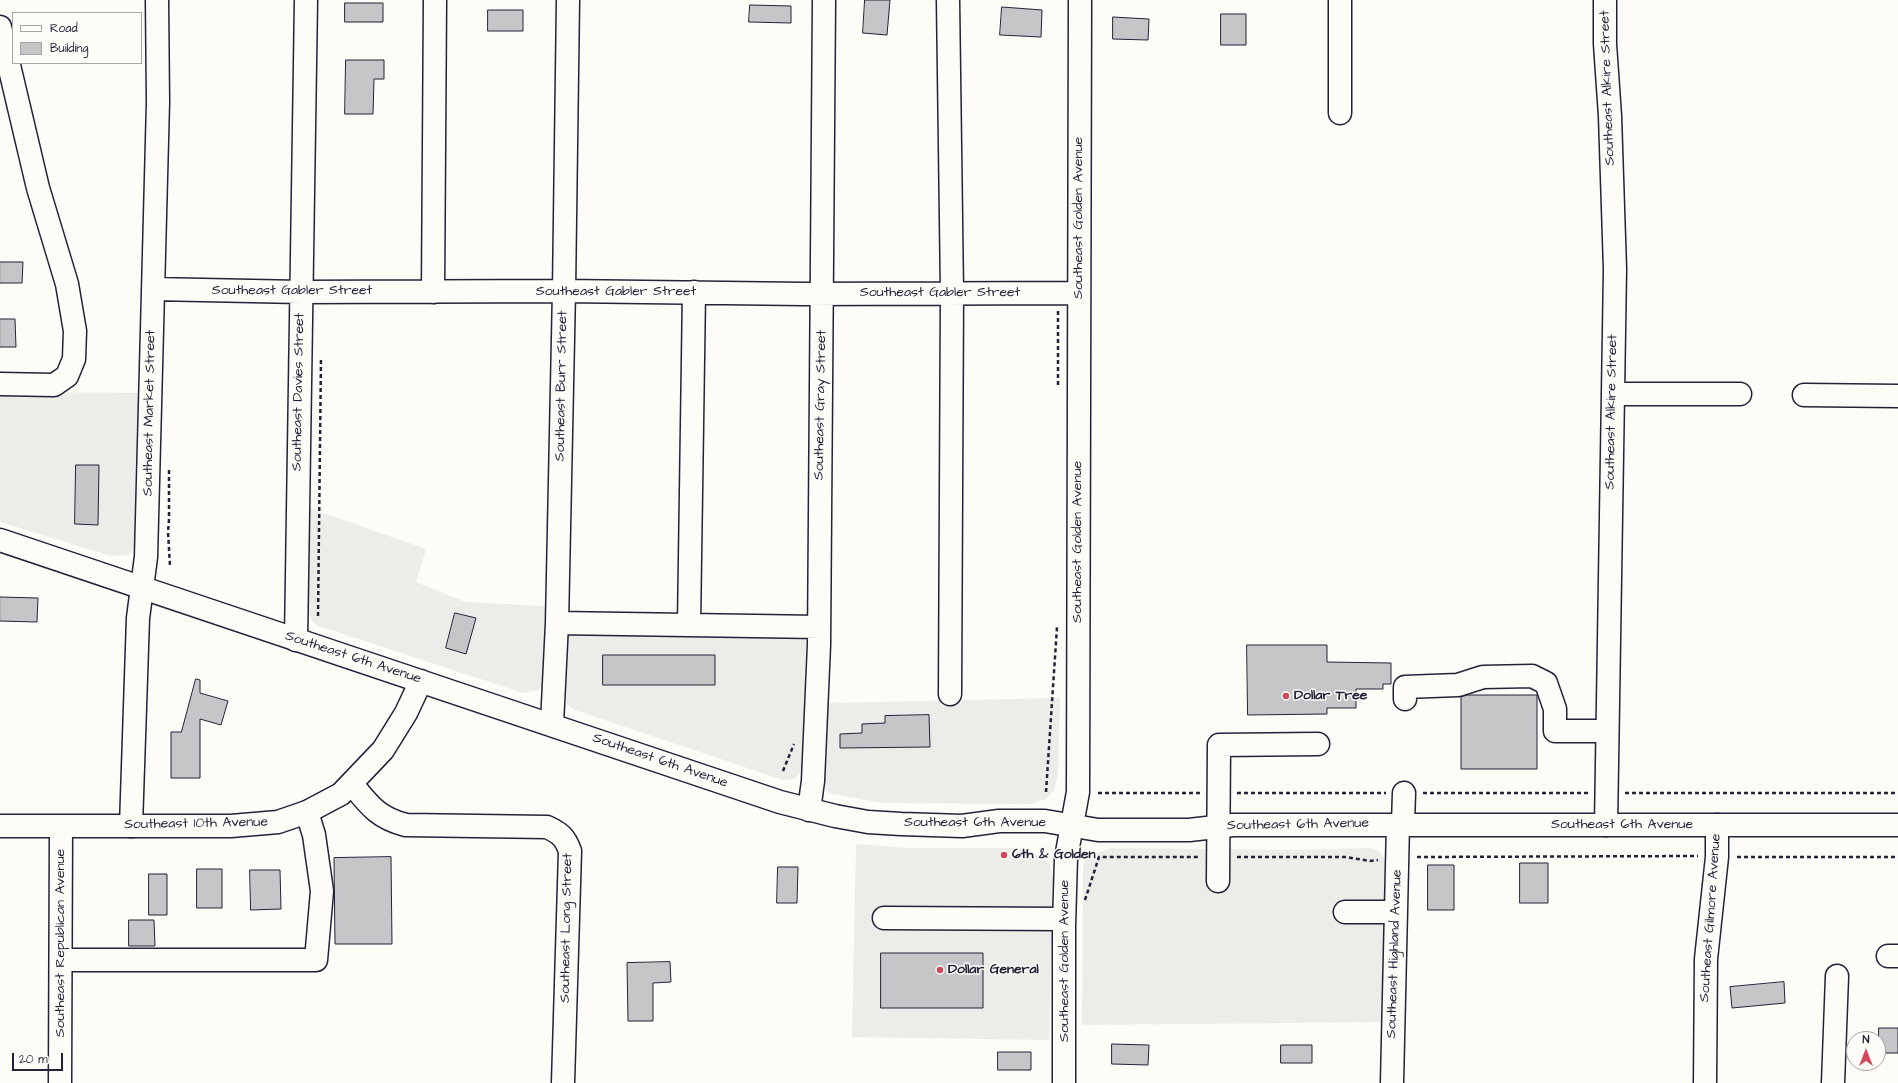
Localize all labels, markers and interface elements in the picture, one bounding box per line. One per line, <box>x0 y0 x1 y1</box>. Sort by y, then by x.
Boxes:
street label: Southeast Alkire Street <box>1597 10 1619 166</box>
legend <box>12 12 142 64</box>
text: Road <box>50 20 78 37</box>
text: Building <box>50 40 88 57</box>
street label: Southeast Golden Avenue <box>1071 137 1087 299</box>
street label: Southeast Gabler Street <box>212 283 372 299</box>
street label: Southeast Gabler Street <box>536 284 696 300</box>
street label: Southeast Gabler Street <box>860 285 1020 301</box>
street label: Southeast Burr Street <box>552 310 572 462</box>
street label: Southeast Davies Street <box>289 313 309 471</box>
street label: Southeast Market Street <box>140 330 160 496</box>
street label: Southeast Gray Street <box>811 330 831 480</box>
street label: Southeast Alkire Street <box>1602 334 1622 490</box>
street label: Southeast Golden Avenue <box>1070 461 1086 623</box>
street label: Southeast 6th Avenue <box>283 628 423 688</box>
place label: Dollar Tree <box>1294 688 1367 704</box>
marker: Dollar Tree <box>1281 691 1291 701</box>
street label: Southeast 6th Avenue <box>590 730 730 792</box>
street label: Southeast 10th Avenue <box>124 814 268 834</box>
street label: Southeast 6th Avenue <box>904 815 1046 831</box>
street label: Southeast 6th Avenue <box>1227 815 1369 835</box>
street label: Southeast 6th Avenue <box>1551 817 1693 833</box>
street label: Southeast Gilmore Avenue <box>1697 833 1725 1003</box>
place label: 6th & Golden <box>1012 847 1095 863</box>
street label: Southeast Republican Avenue <box>53 849 69 1037</box>
marker: 6th & Golden <box>999 850 1009 860</box>
street label: Southeast Long Street <box>557 853 577 1003</box>
street label: Southeast Highland Avenue <box>1384 869 1406 1039</box>
street label: Southeast Golden Avenue <box>1057 880 1073 1042</box>
place label: Dollar General <box>948 962 1039 978</box>
marker: Dollar General <box>935 965 945 975</box>
north arrow <box>1846 1031 1886 1071</box>
text: N <box>1863 1032 1869 1047</box>
scale bar <box>14 1045 65 1071</box>
text: 20 m <box>19 1051 48 1068</box>

